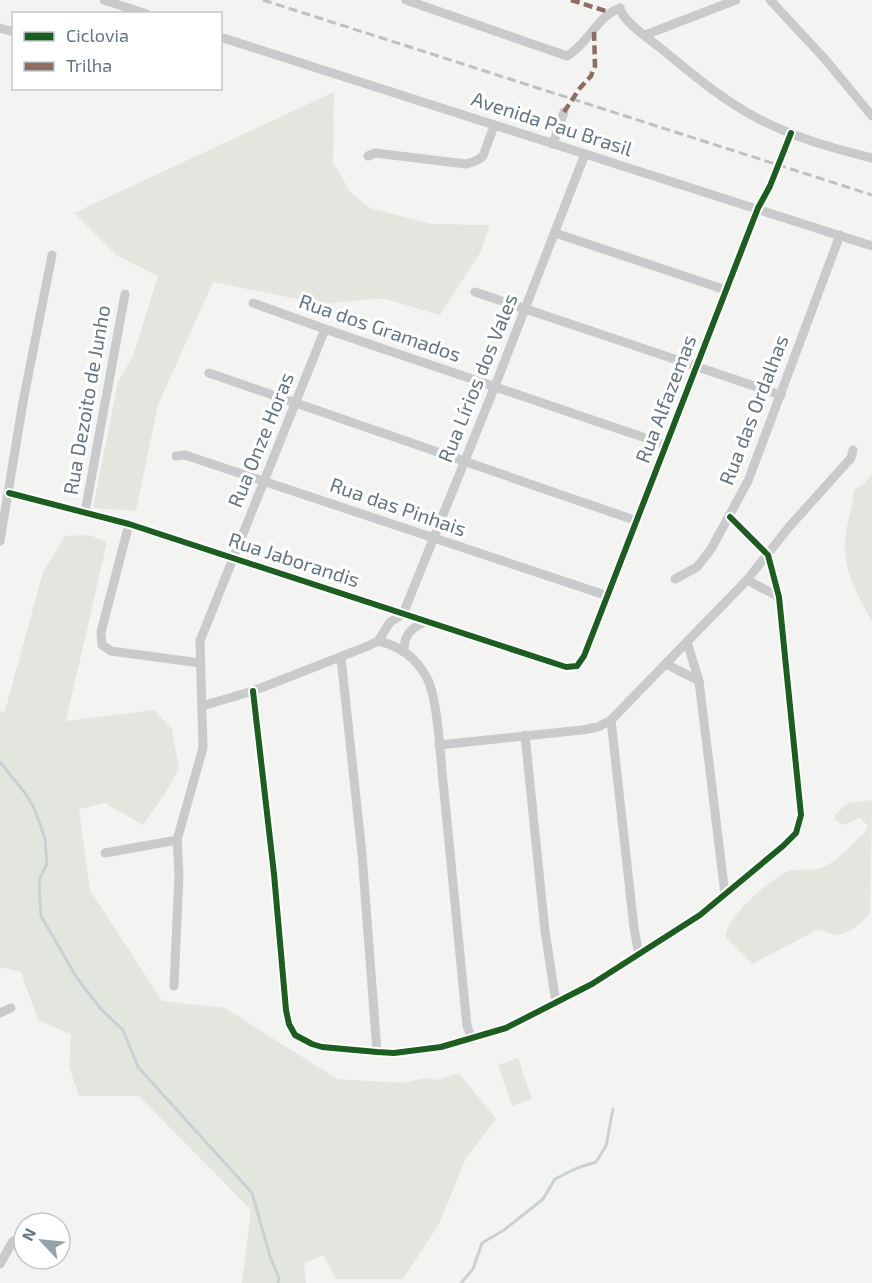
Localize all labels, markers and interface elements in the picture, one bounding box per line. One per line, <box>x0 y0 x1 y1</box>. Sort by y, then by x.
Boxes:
legend <box>12 12 222 90</box>
text: Ciclovia <box>66 24 129 46</box>
text: Trilha <box>66 54 112 76</box>
street label: Avenida Pau Brasil <box>469 86 636 160</box>
street label: Rua dos Gramados <box>296 288 464 366</box>
street label: Rua Lírios dos Vales <box>432 290 522 465</box>
street label: Rua Dezoito de Junho <box>58 303 115 497</box>
street label: Rua Alfazemas <box>630 331 700 466</box>
street label: Rua das Ordalhas <box>713 331 793 488</box>
street label: Rua Onze Horas <box>222 369 298 511</box>
street label: Rua das Pinhais <box>327 472 470 541</box>
street label: Rua Jaborandis <box>226 527 363 592</box>
north arrow <box>12 1211 72 1271</box>
text: N <box>17 1225 39 1244</box>

